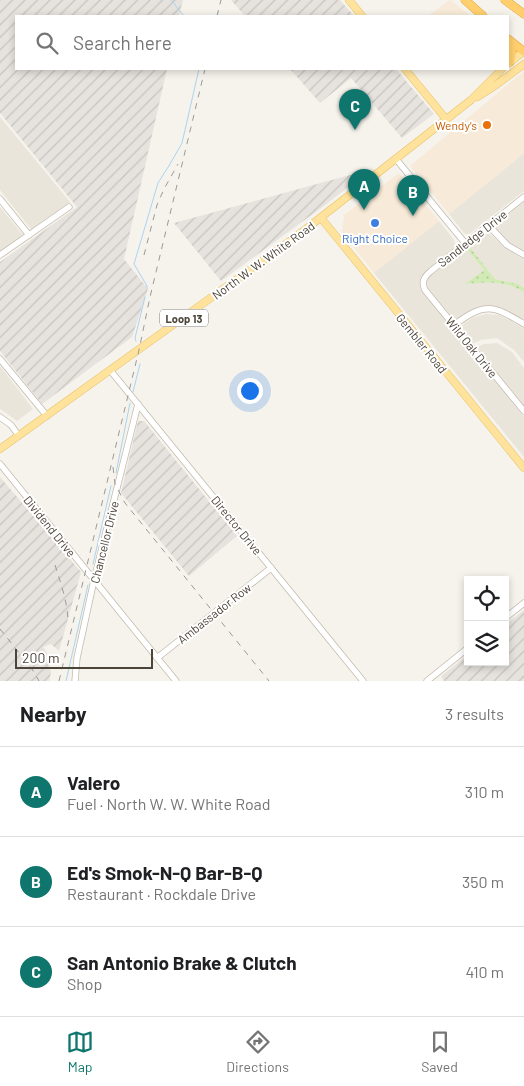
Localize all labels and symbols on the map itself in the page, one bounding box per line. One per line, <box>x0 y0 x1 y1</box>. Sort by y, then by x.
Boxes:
pin: C <box>339 89 371 130</box>
place label: Wendy's <box>435 118 477 132</box>
marker: Wendy's <box>481 119 493 131</box>
pin: A <box>348 169 380 210</box>
pin: B <box>397 175 429 216</box>
street label: Sandledge Drive <box>435 207 509 269</box>
marker: Right Choice <box>369 217 381 229</box>
street label: North W. W. White Road <box>209 218 317 302</box>
place label: Right Choice <box>342 231 408 245</box>
road number: Loop 13 <box>160 310 208 326</box>
street label: Gembler Road <box>394 310 450 376</box>
street label: Wild Oak Drive <box>443 314 501 380</box>
your location <box>237 378 263 404</box>
street label: Dividend Drive <box>21 493 79 559</box>
street label: Director Drive <box>209 493 265 557</box>
street label: Chancellor Drive <box>87 499 121 585</box>
street label: Ambassador Row <box>174 580 254 646</box>
scale bar <box>15 646 152 669</box>

